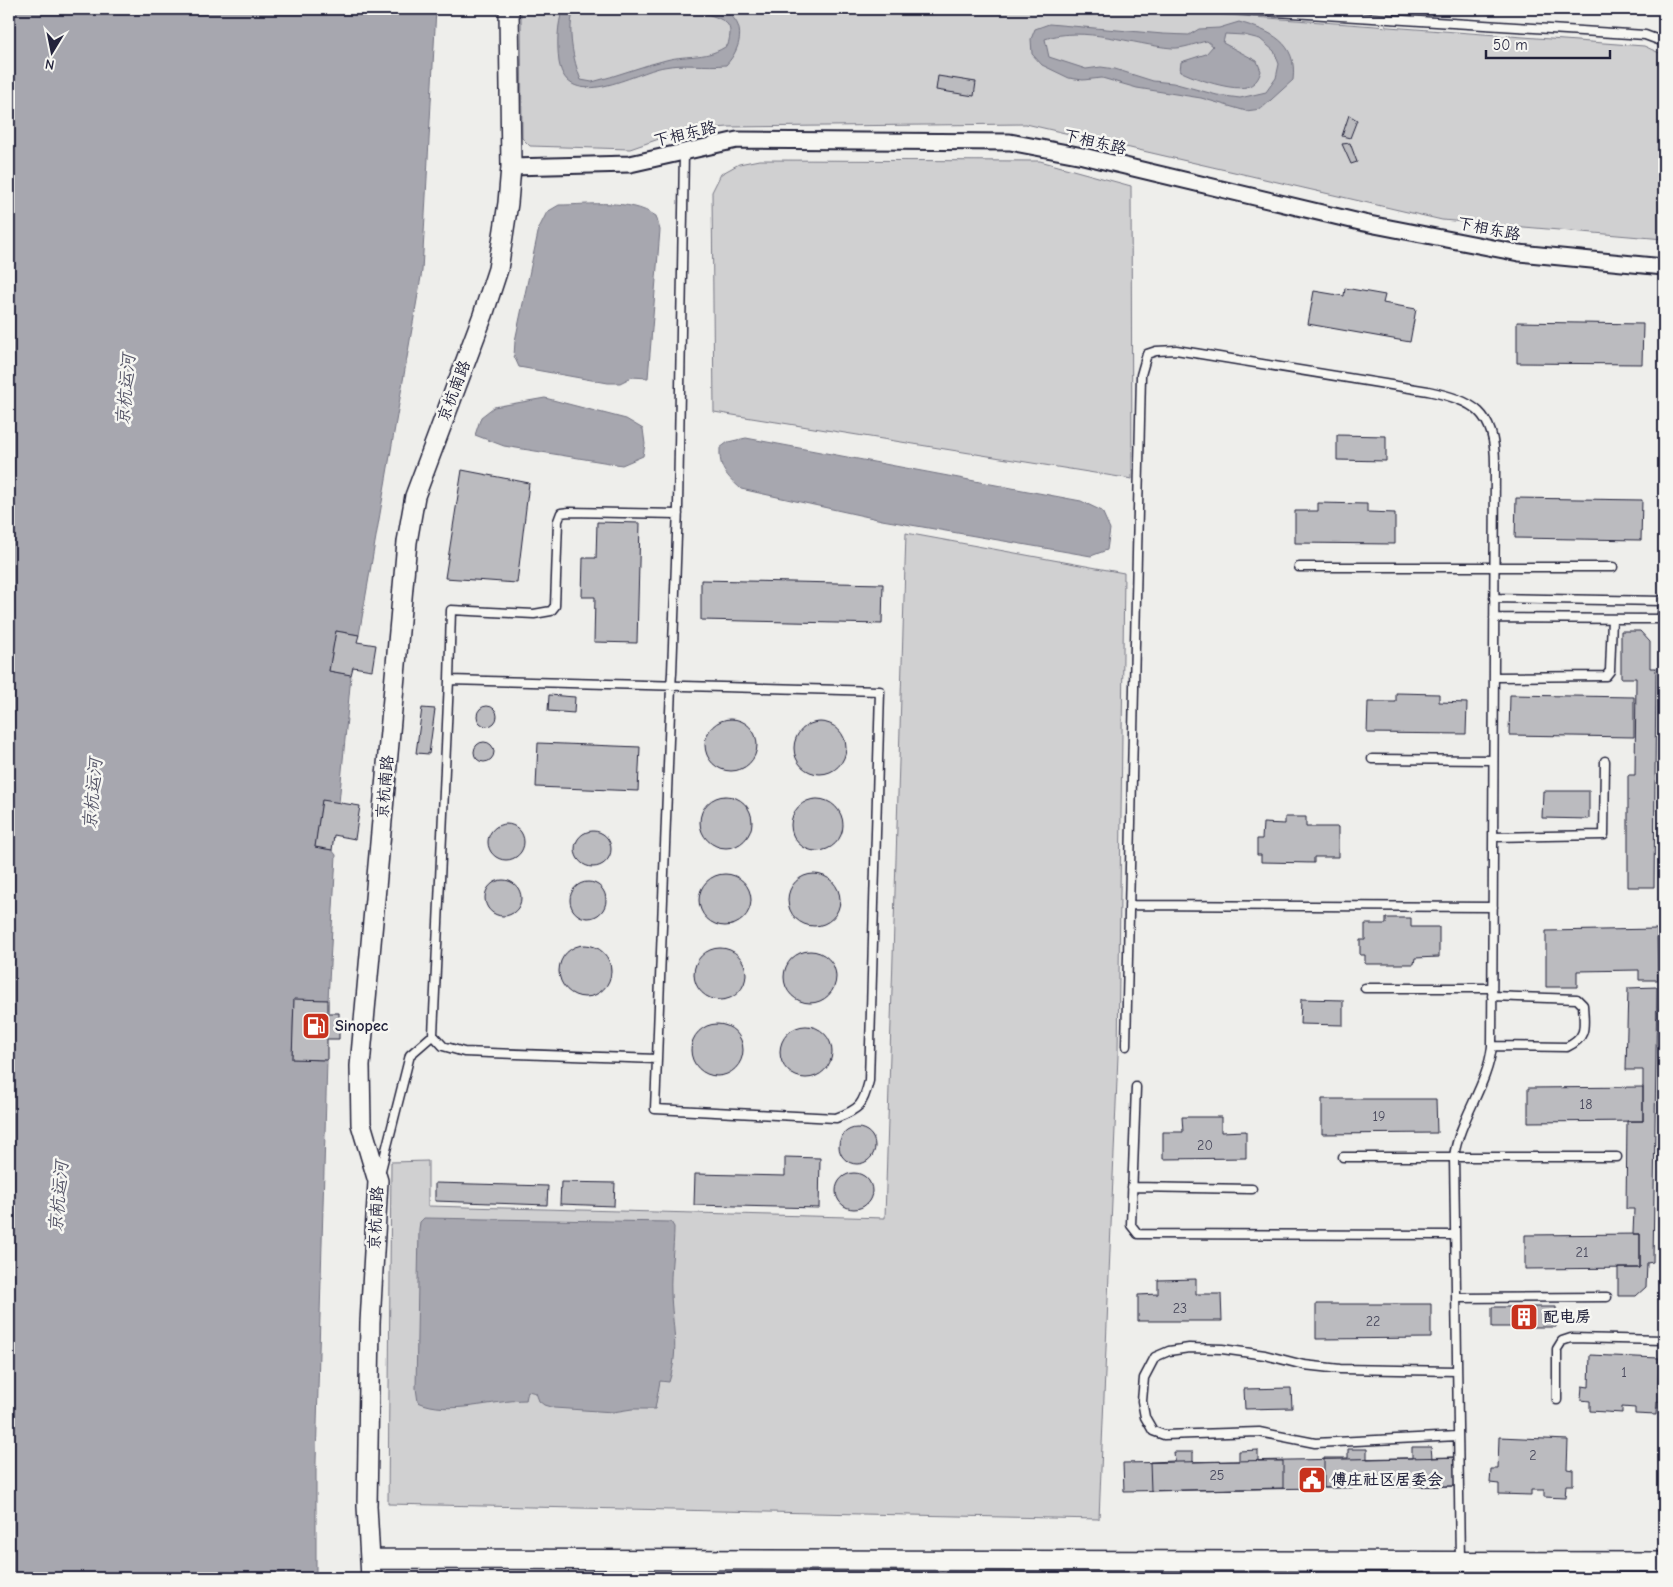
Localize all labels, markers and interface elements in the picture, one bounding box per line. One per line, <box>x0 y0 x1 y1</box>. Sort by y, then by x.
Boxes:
north arrow <box>28 28 78 78</box>
scale bar <box>1486 28 1609 60</box>
text: 50 m <box>1493 36 1528 54</box>
text: N <box>44 55 56 73</box>
street label: 下相东路 <box>652 118 718 150</box>
street label: 下相东路 <box>1062 126 1128 158</box>
street label: 下相东路 <box>1456 214 1522 244</box>
water label: 京杭运河 <box>112 350 140 427</box>
street label: 京杭南路 <box>434 358 474 424</box>
water label: 京杭运河 <box>79 754 107 831</box>
street label: 京杭南路 <box>373 754 397 820</box>
fuel station icon: Sinopec <box>301 1011 331 1041</box>
place label: Sinopec <box>335 1017 389 1035</box>
house number: 18 <box>1580 1096 1592 1113</box>
house number: 19 <box>1373 1108 1385 1125</box>
house number: 20 <box>1197 1137 1213 1154</box>
water label: 京杭运河 <box>45 1157 73 1234</box>
street label: 京杭南路 <box>365 1186 387 1250</box>
house number: 21 <box>1576 1244 1588 1261</box>
house number: 23 <box>1173 1300 1187 1317</box>
building icon: 配电房 <box>1509 1302 1539 1332</box>
place label: 配电房 <box>1543 1308 1591 1326</box>
house number: 22 <box>1366 1313 1380 1330</box>
house number: 1 <box>1621 1364 1627 1381</box>
house number: 2 <box>1529 1447 1537 1464</box>
public building icon: 傅庄社区居委会 <box>1297 1465 1327 1495</box>
house number: 25 <box>1210 1467 1224 1484</box>
place label: 傅庄社区居委会 <box>1331 1471 1443 1489</box>

